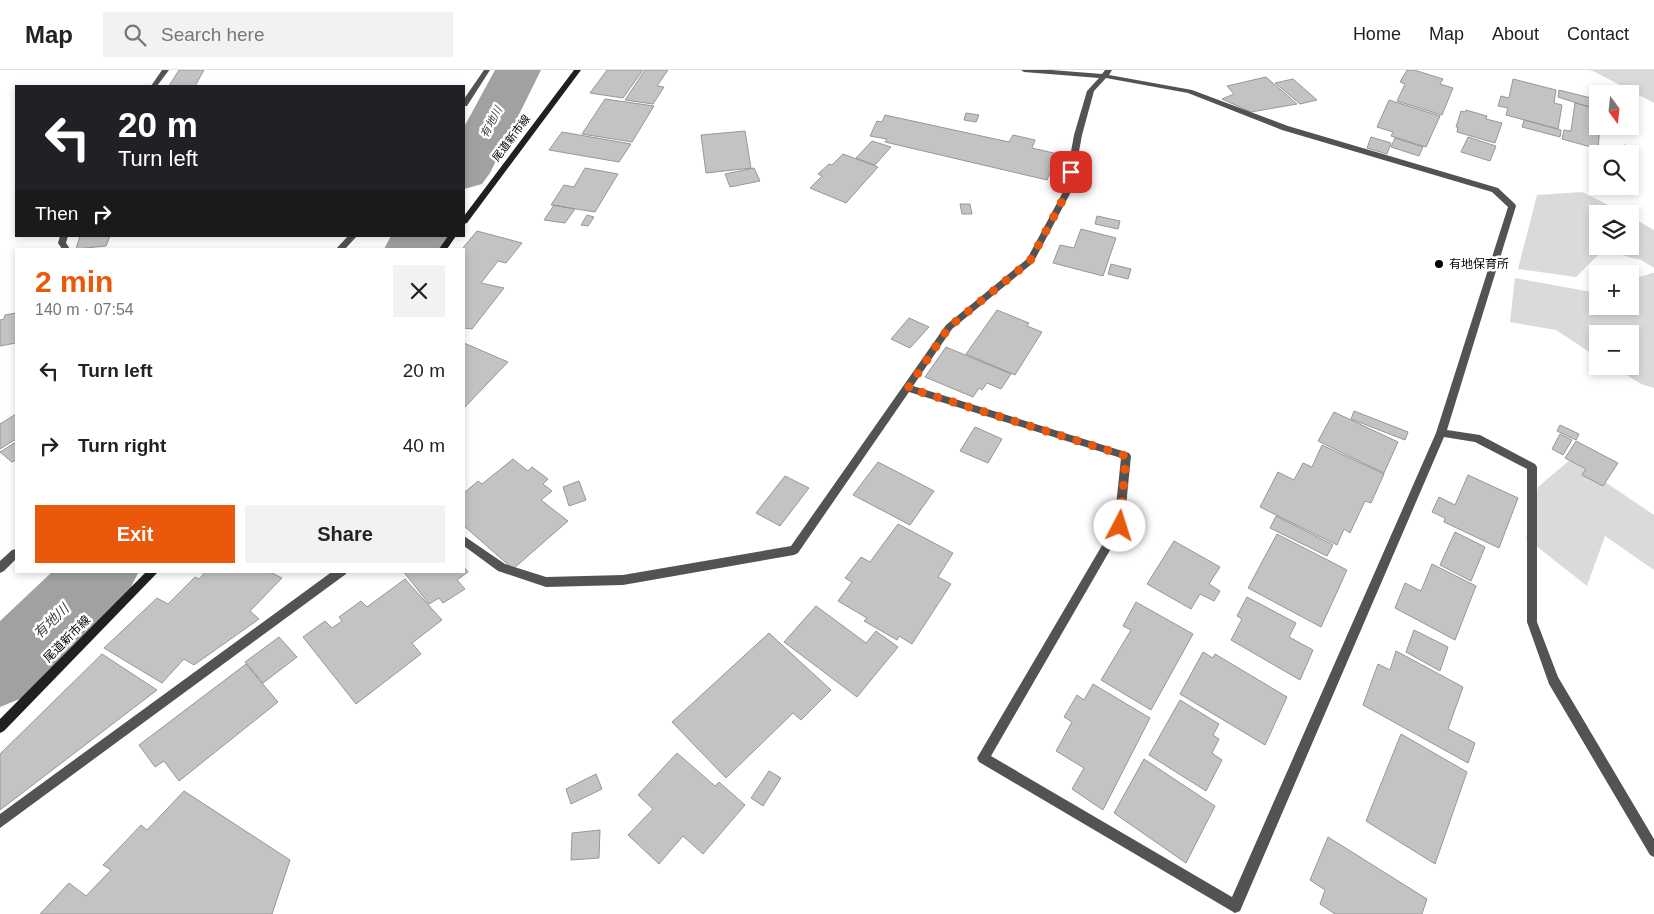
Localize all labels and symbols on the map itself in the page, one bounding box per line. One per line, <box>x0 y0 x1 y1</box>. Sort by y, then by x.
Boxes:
north arrow <box>1589 85 1639 135</box>
water label: 有地川 <box>478 104 505 139</box>
street label: 尾道新市線 <box>490 112 532 164</box>
pin <box>1050 151 1092 193</box>
place label: 有地保育所 <box>1449 257 1509 271</box>
marker: 有地保育所 <box>1433 258 1445 270</box>
position arrow <box>1093 499 1145 551</box>
water label: 有地川 <box>30 599 73 641</box>
street label: 尾道新市線 <box>41 613 93 665</box>

